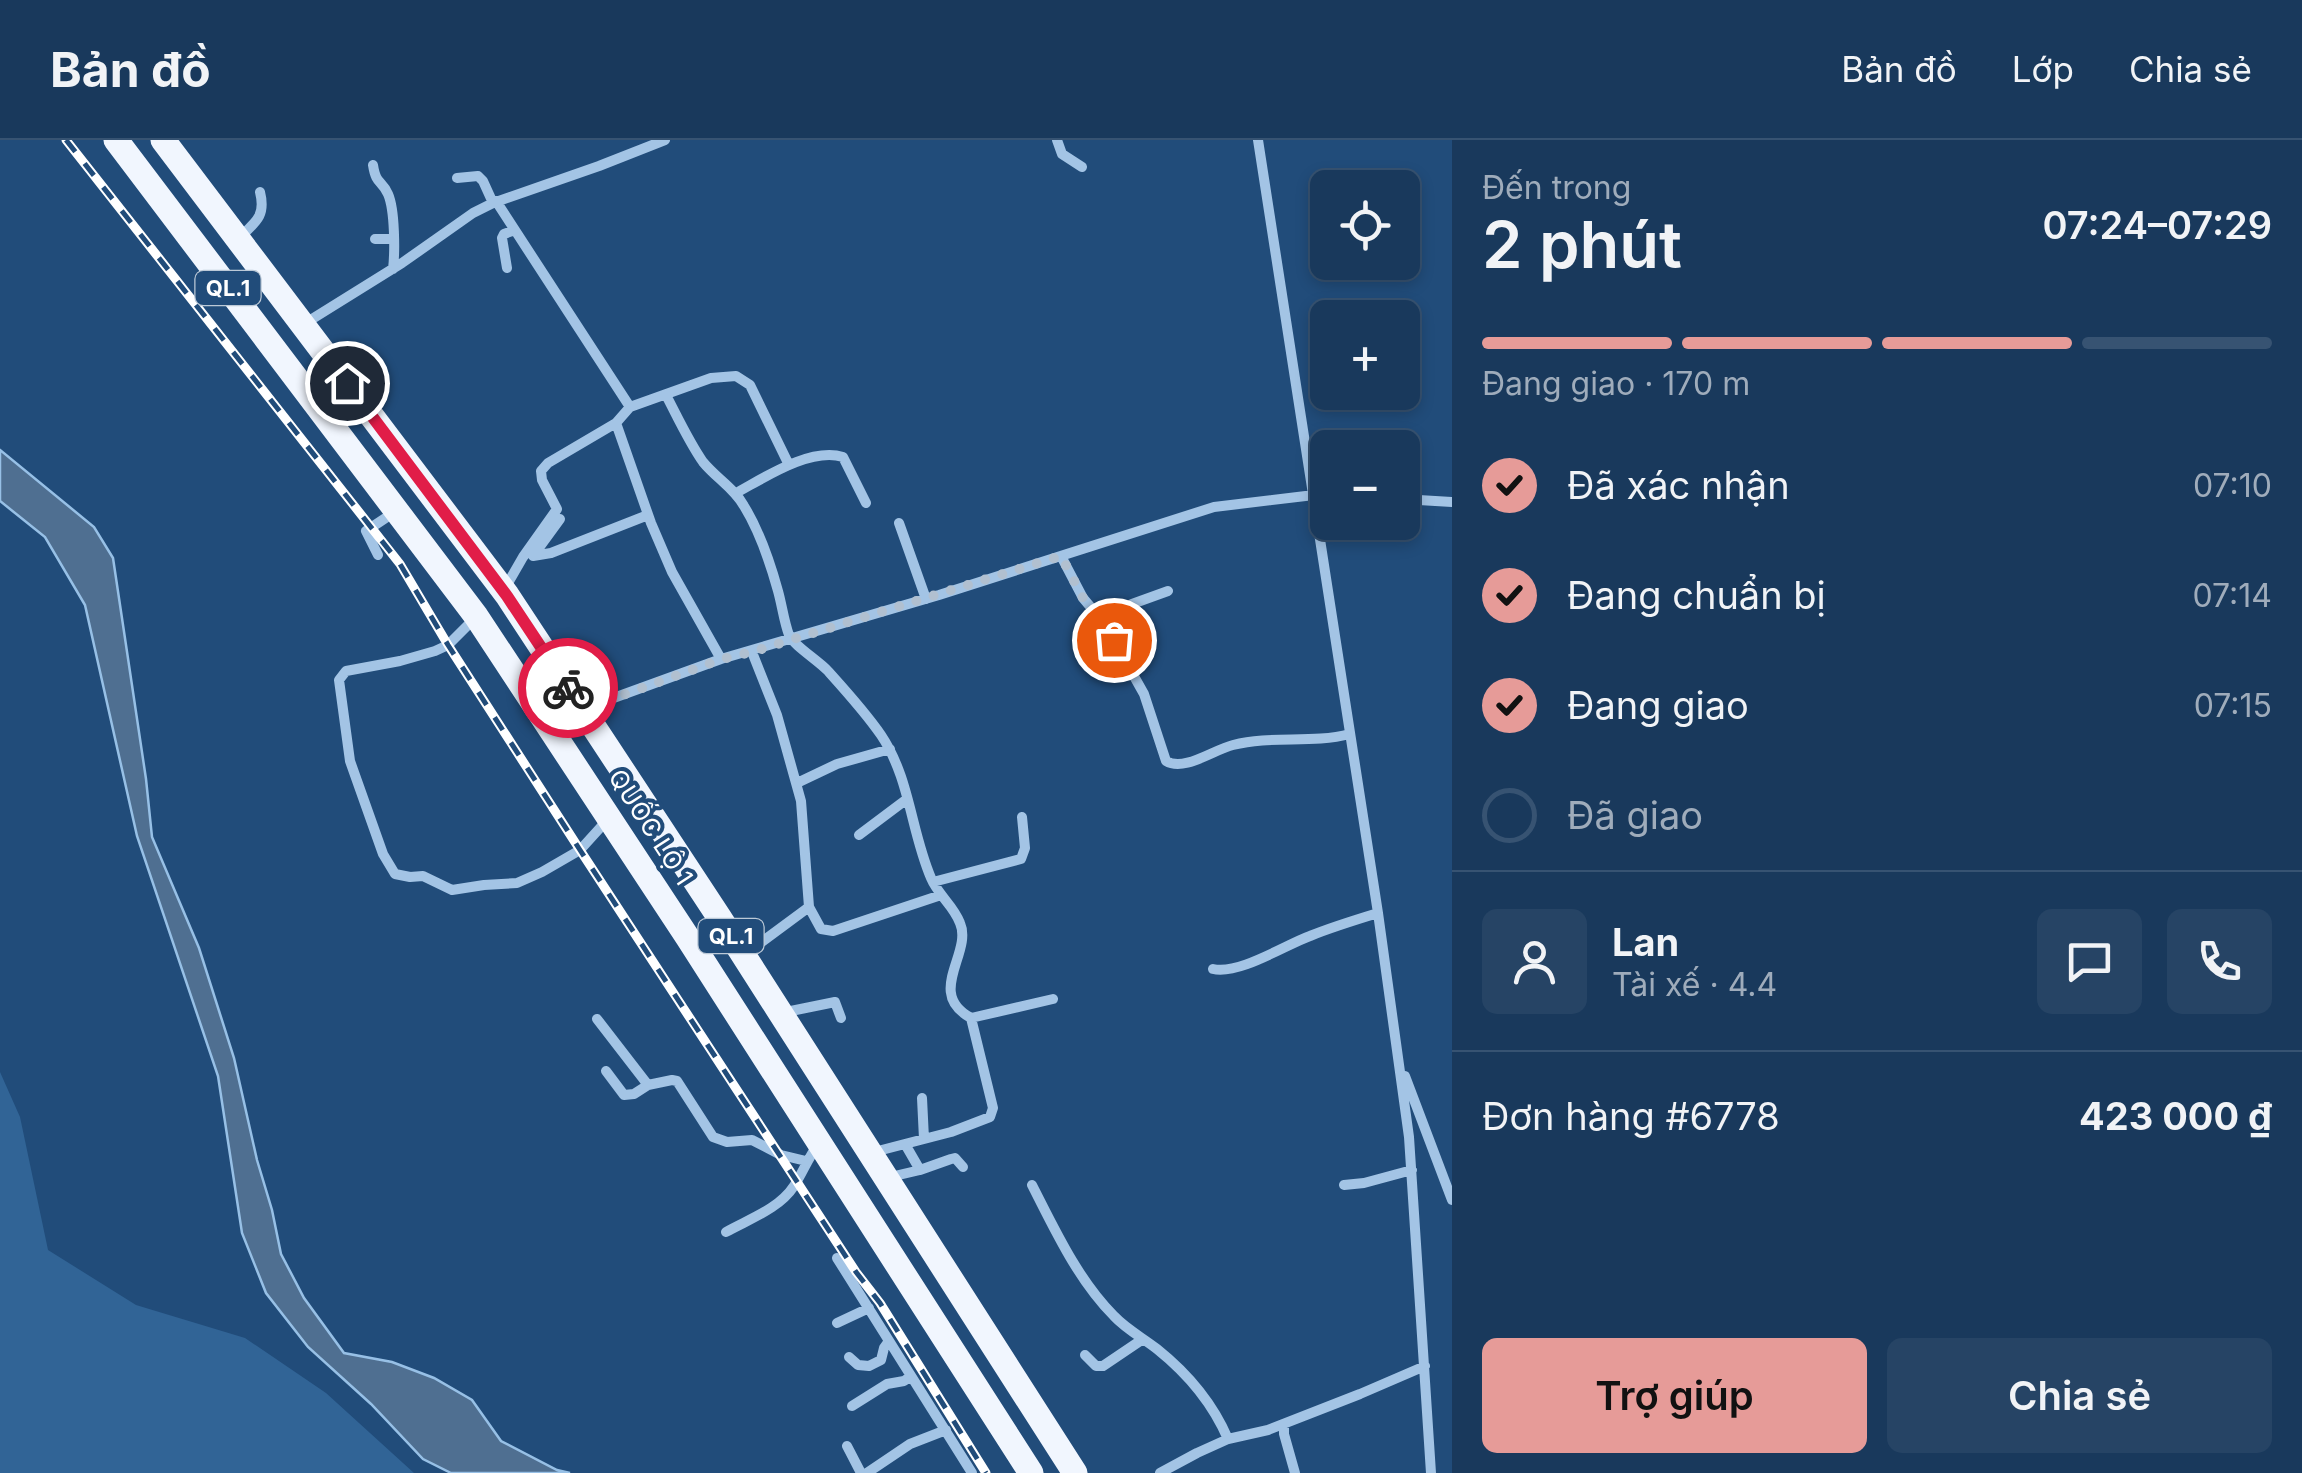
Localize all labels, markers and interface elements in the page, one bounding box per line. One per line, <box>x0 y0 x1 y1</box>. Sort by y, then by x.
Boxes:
text: Bản đồ <box>50 40 211 99</box>
text: Bản đồ <box>1841 48 1957 90</box>
text: Lớp <box>2012 48 2074 90</box>
text: Chia sẻ <box>2129 48 2252 90</box>
text: Đến trong <box>1482 168 1631 207</box>
map controls <box>1310 170 1420 540</box>
button: locate <box>1310 170 1420 280</box>
text: 07:24–07:29 <box>2043 202 2272 248</box>
text: 2 phút <box>1482 205 1682 284</box>
road number: QL.1 <box>196 271 260 305</box>
button: + <box>1310 300 1420 410</box>
pin <box>305 341 390 426</box>
icon: home <box>320 356 375 411</box>
text: Đang giao · 170 m <box>1482 364 1750 403</box>
button: − <box>1310 430 1420 540</box>
icon: check <box>1482 458 1537 513</box>
text: Đã xác nhận <box>1567 462 1790 508</box>
text: 07:10 <box>2193 466 2272 505</box>
icon: check <box>1482 568 1537 623</box>
text: Đang chuẩn bị <box>1567 572 1826 618</box>
text: 07:14 <box>2193 576 2272 615</box>
pin <box>1072 598 1157 683</box>
icon: bag <box>1087 613 1142 668</box>
courier <box>518 638 618 738</box>
icon: bike <box>541 661 596 716</box>
icon: check <box>1482 678 1537 733</box>
text: Đang giao <box>1567 682 1749 728</box>
text: 07:15 <box>2194 686 2272 725</box>
street label: QUỐC LỘ 1 <box>603 761 704 890</box>
text: Đã giao <box>1567 792 1703 838</box>
button: person <box>1482 909 1587 1014</box>
button: chat <box>2037 909 2142 1014</box>
button: phone <box>2167 909 2272 1014</box>
road number: QL.1 <box>698 919 764 953</box>
text: Lan <box>1612 919 1679 965</box>
text: Tài xế · 4.4 <box>1612 965 1777 1004</box>
text: Đơn hàng #6778 <box>1482 1093 1780 1139</box>
text: 423 000 ₫ <box>2079 1093 2272 1139</box>
button: Trợ giúp <box>1482 1338 1867 1453</box>
button: Chia sẻ <box>1887 1338 2272 1453</box>

